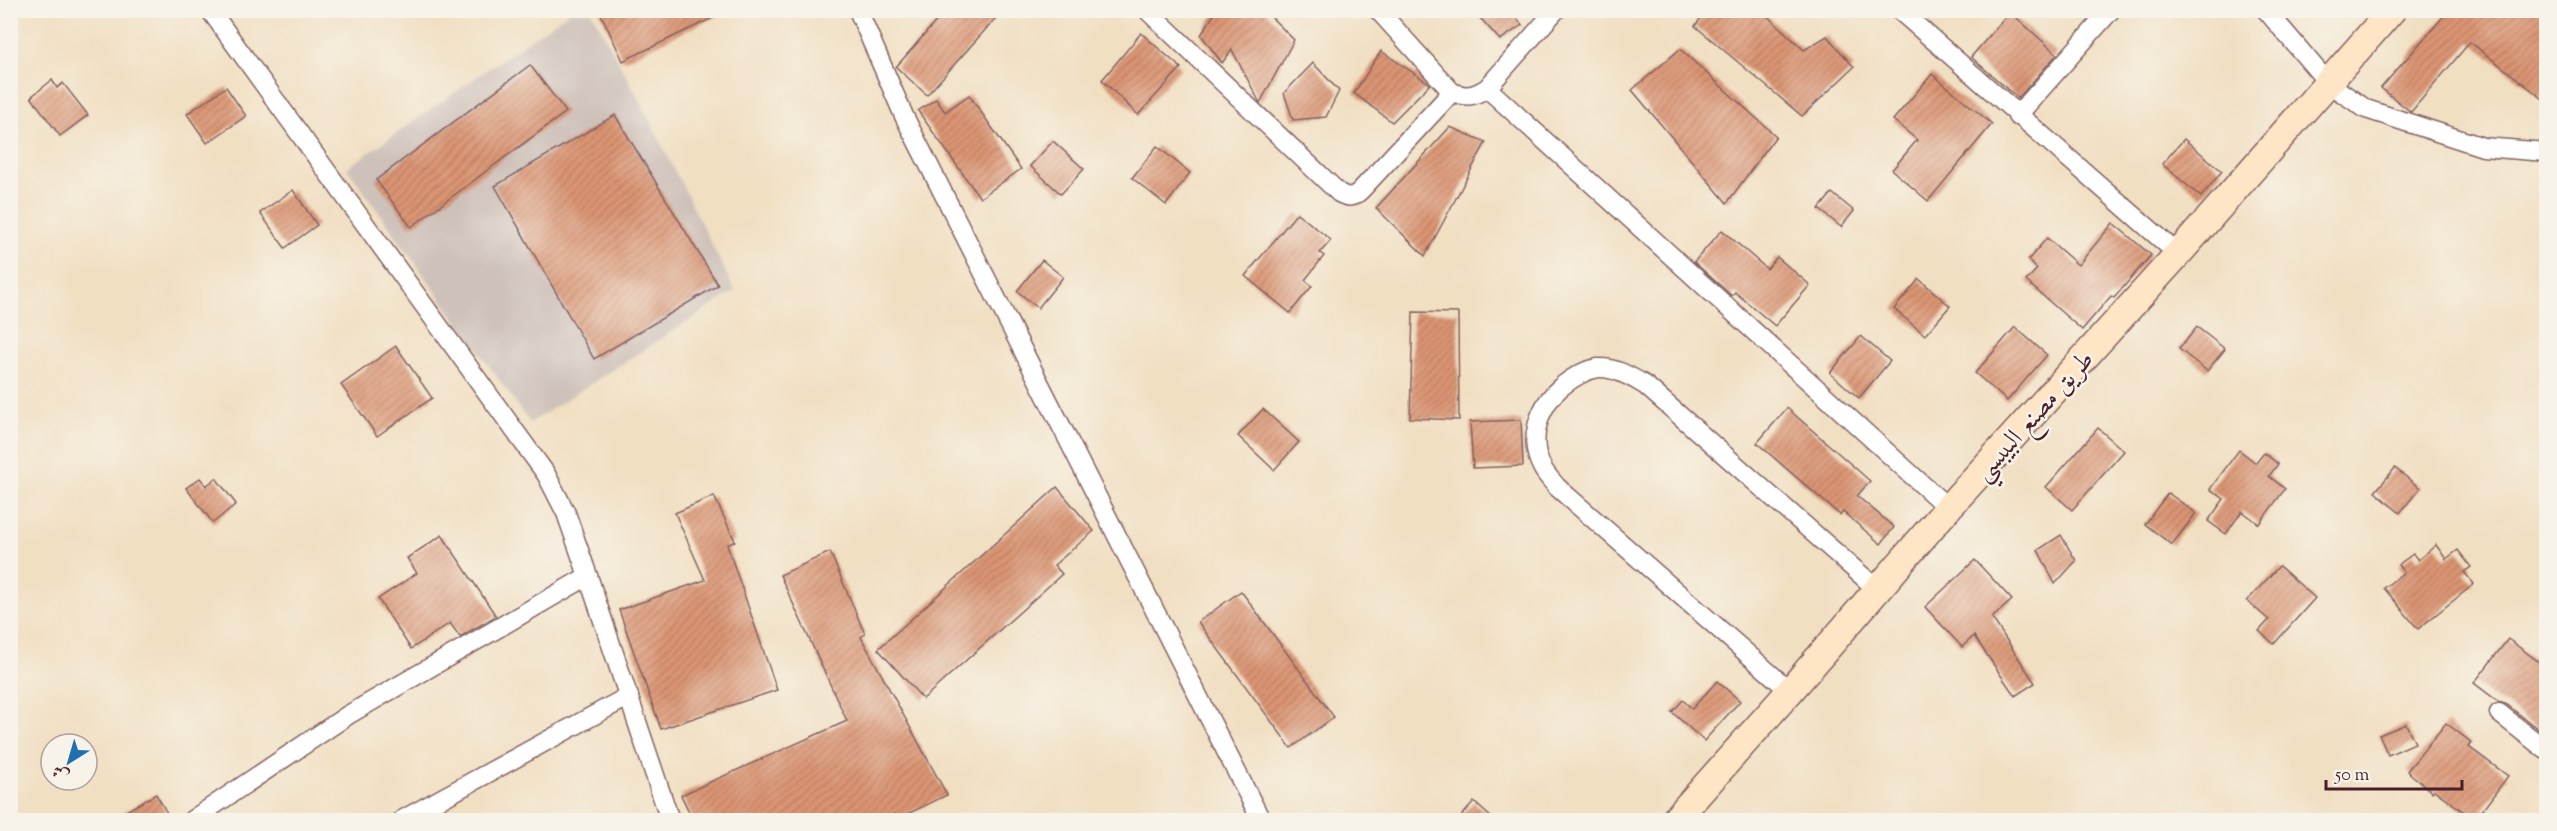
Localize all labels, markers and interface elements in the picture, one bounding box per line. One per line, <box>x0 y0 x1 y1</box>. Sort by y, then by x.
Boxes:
street label: طريق مصنع البيبسي <box>1966 343 2106 492</box>
north arrow <box>39 732 99 792</box>
scale bar <box>2326 753 2462 791</box>
text: ش <box>48 758 75 786</box>
text: 50 m <box>2334 763 2370 789</box>

